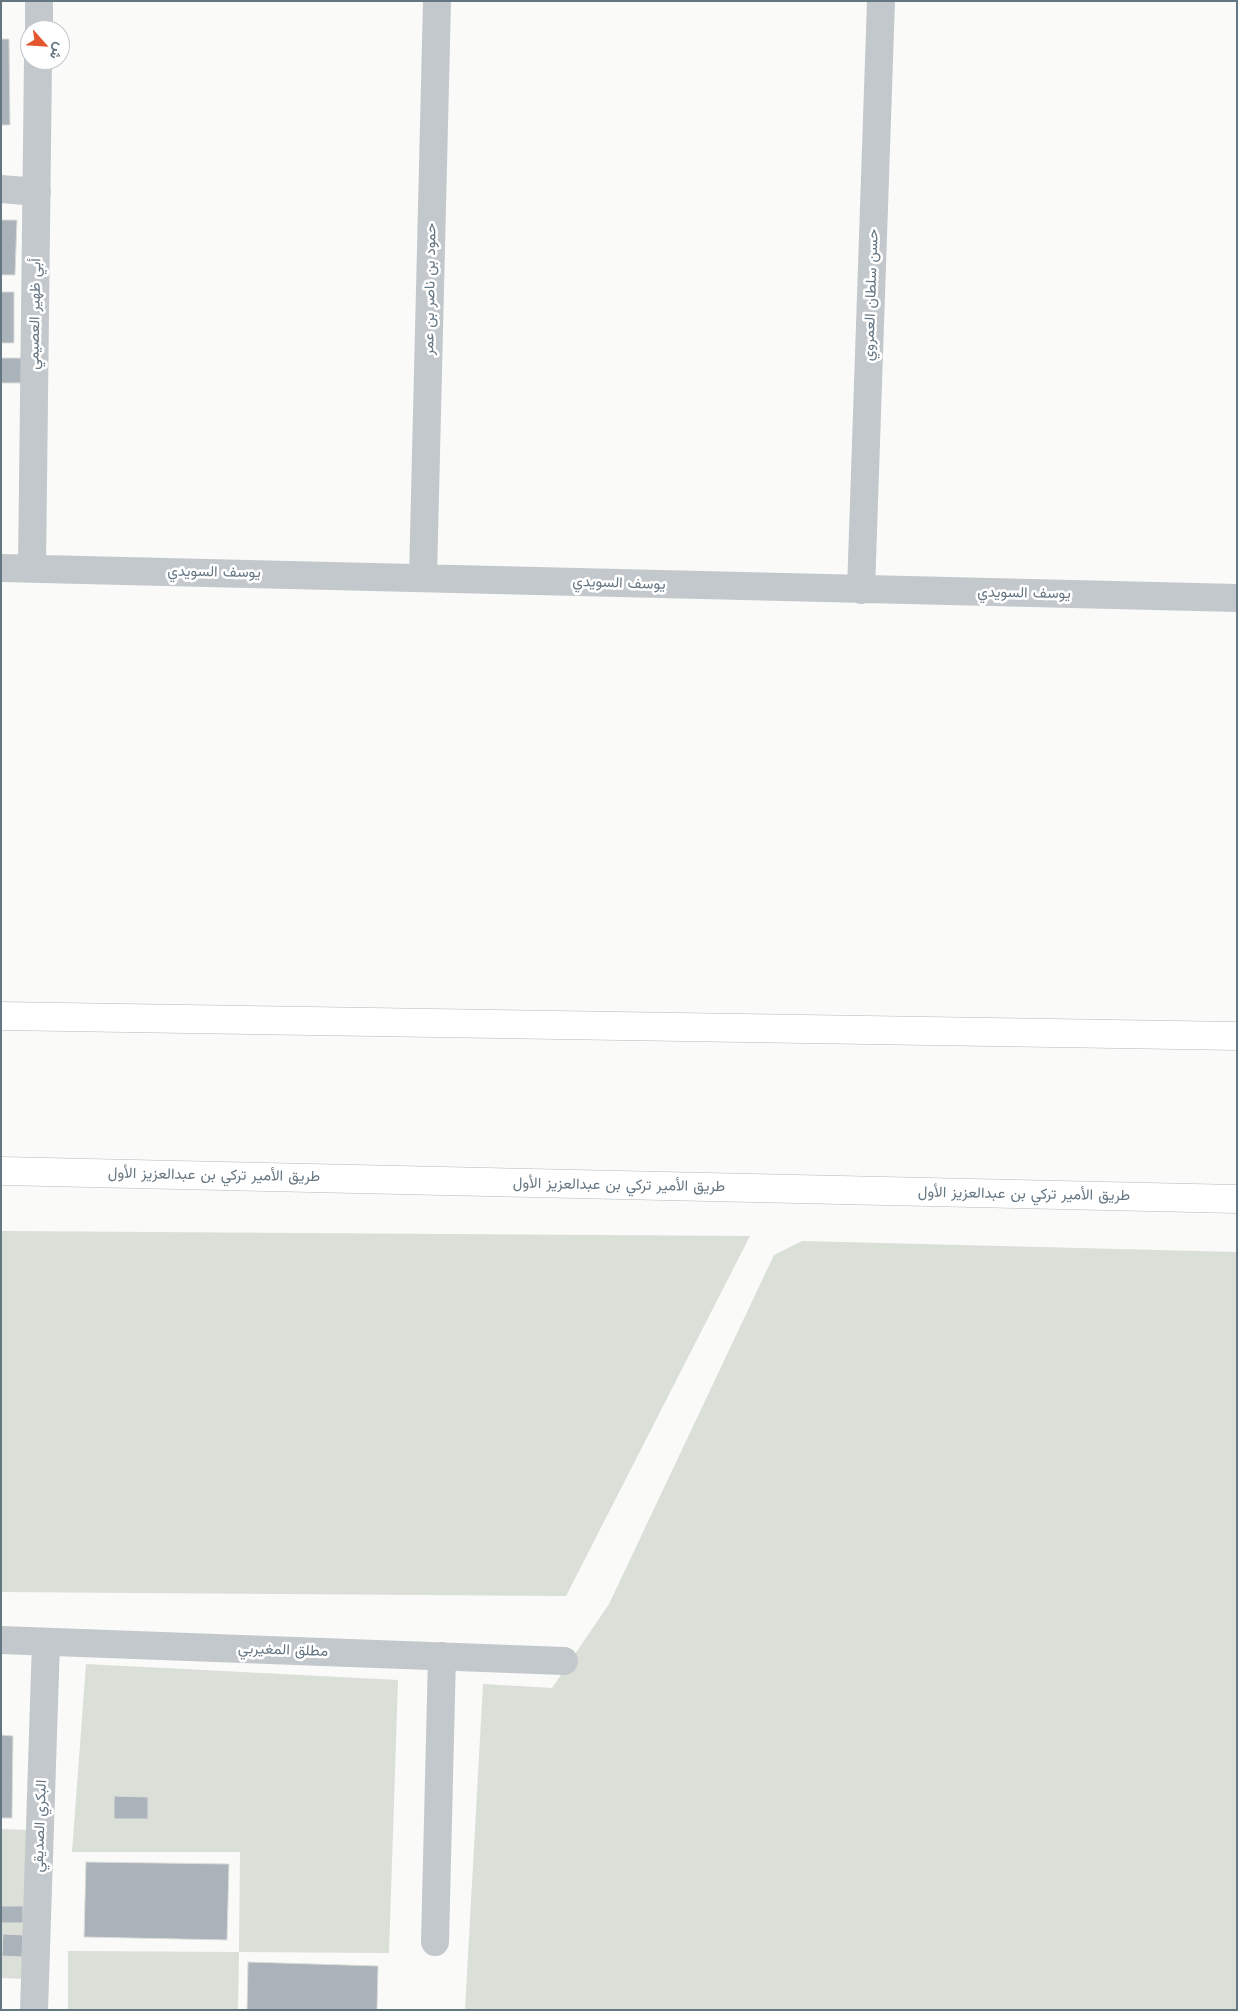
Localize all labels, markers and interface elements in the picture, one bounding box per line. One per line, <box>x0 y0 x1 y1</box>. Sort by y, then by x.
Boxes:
north arrow <box>20 20 70 70</box>
text: ش <box>47 40 68 62</box>
street label: حمود بن ناصر بن عمر <box>420 223 440 355</box>
street label: حسن سلطان العمروي <box>860 229 882 361</box>
street label: أبي ظهير العصيمي <box>25 258 45 370</box>
street label: يوسف السويدي <box>167 562 261 582</box>
street label: يوسف السويدي <box>572 572 666 594</box>
street label: يوسف السويدي <box>977 583 1071 603</box>
street label: طريق الأمير تركي بن عبدالعزيز الأول <box>108 1164 320 1186</box>
street label: طريق الأمير تركي بن عبدالعزيز الأول <box>513 1174 725 1196</box>
street label: طريق الأمير تركي بن عبدالعزيز الأول <box>918 1183 1130 1205</box>
street label: مطلق المغيربي <box>238 1639 328 1661</box>
street label: البكري الصديقي <box>29 1779 51 1873</box>

